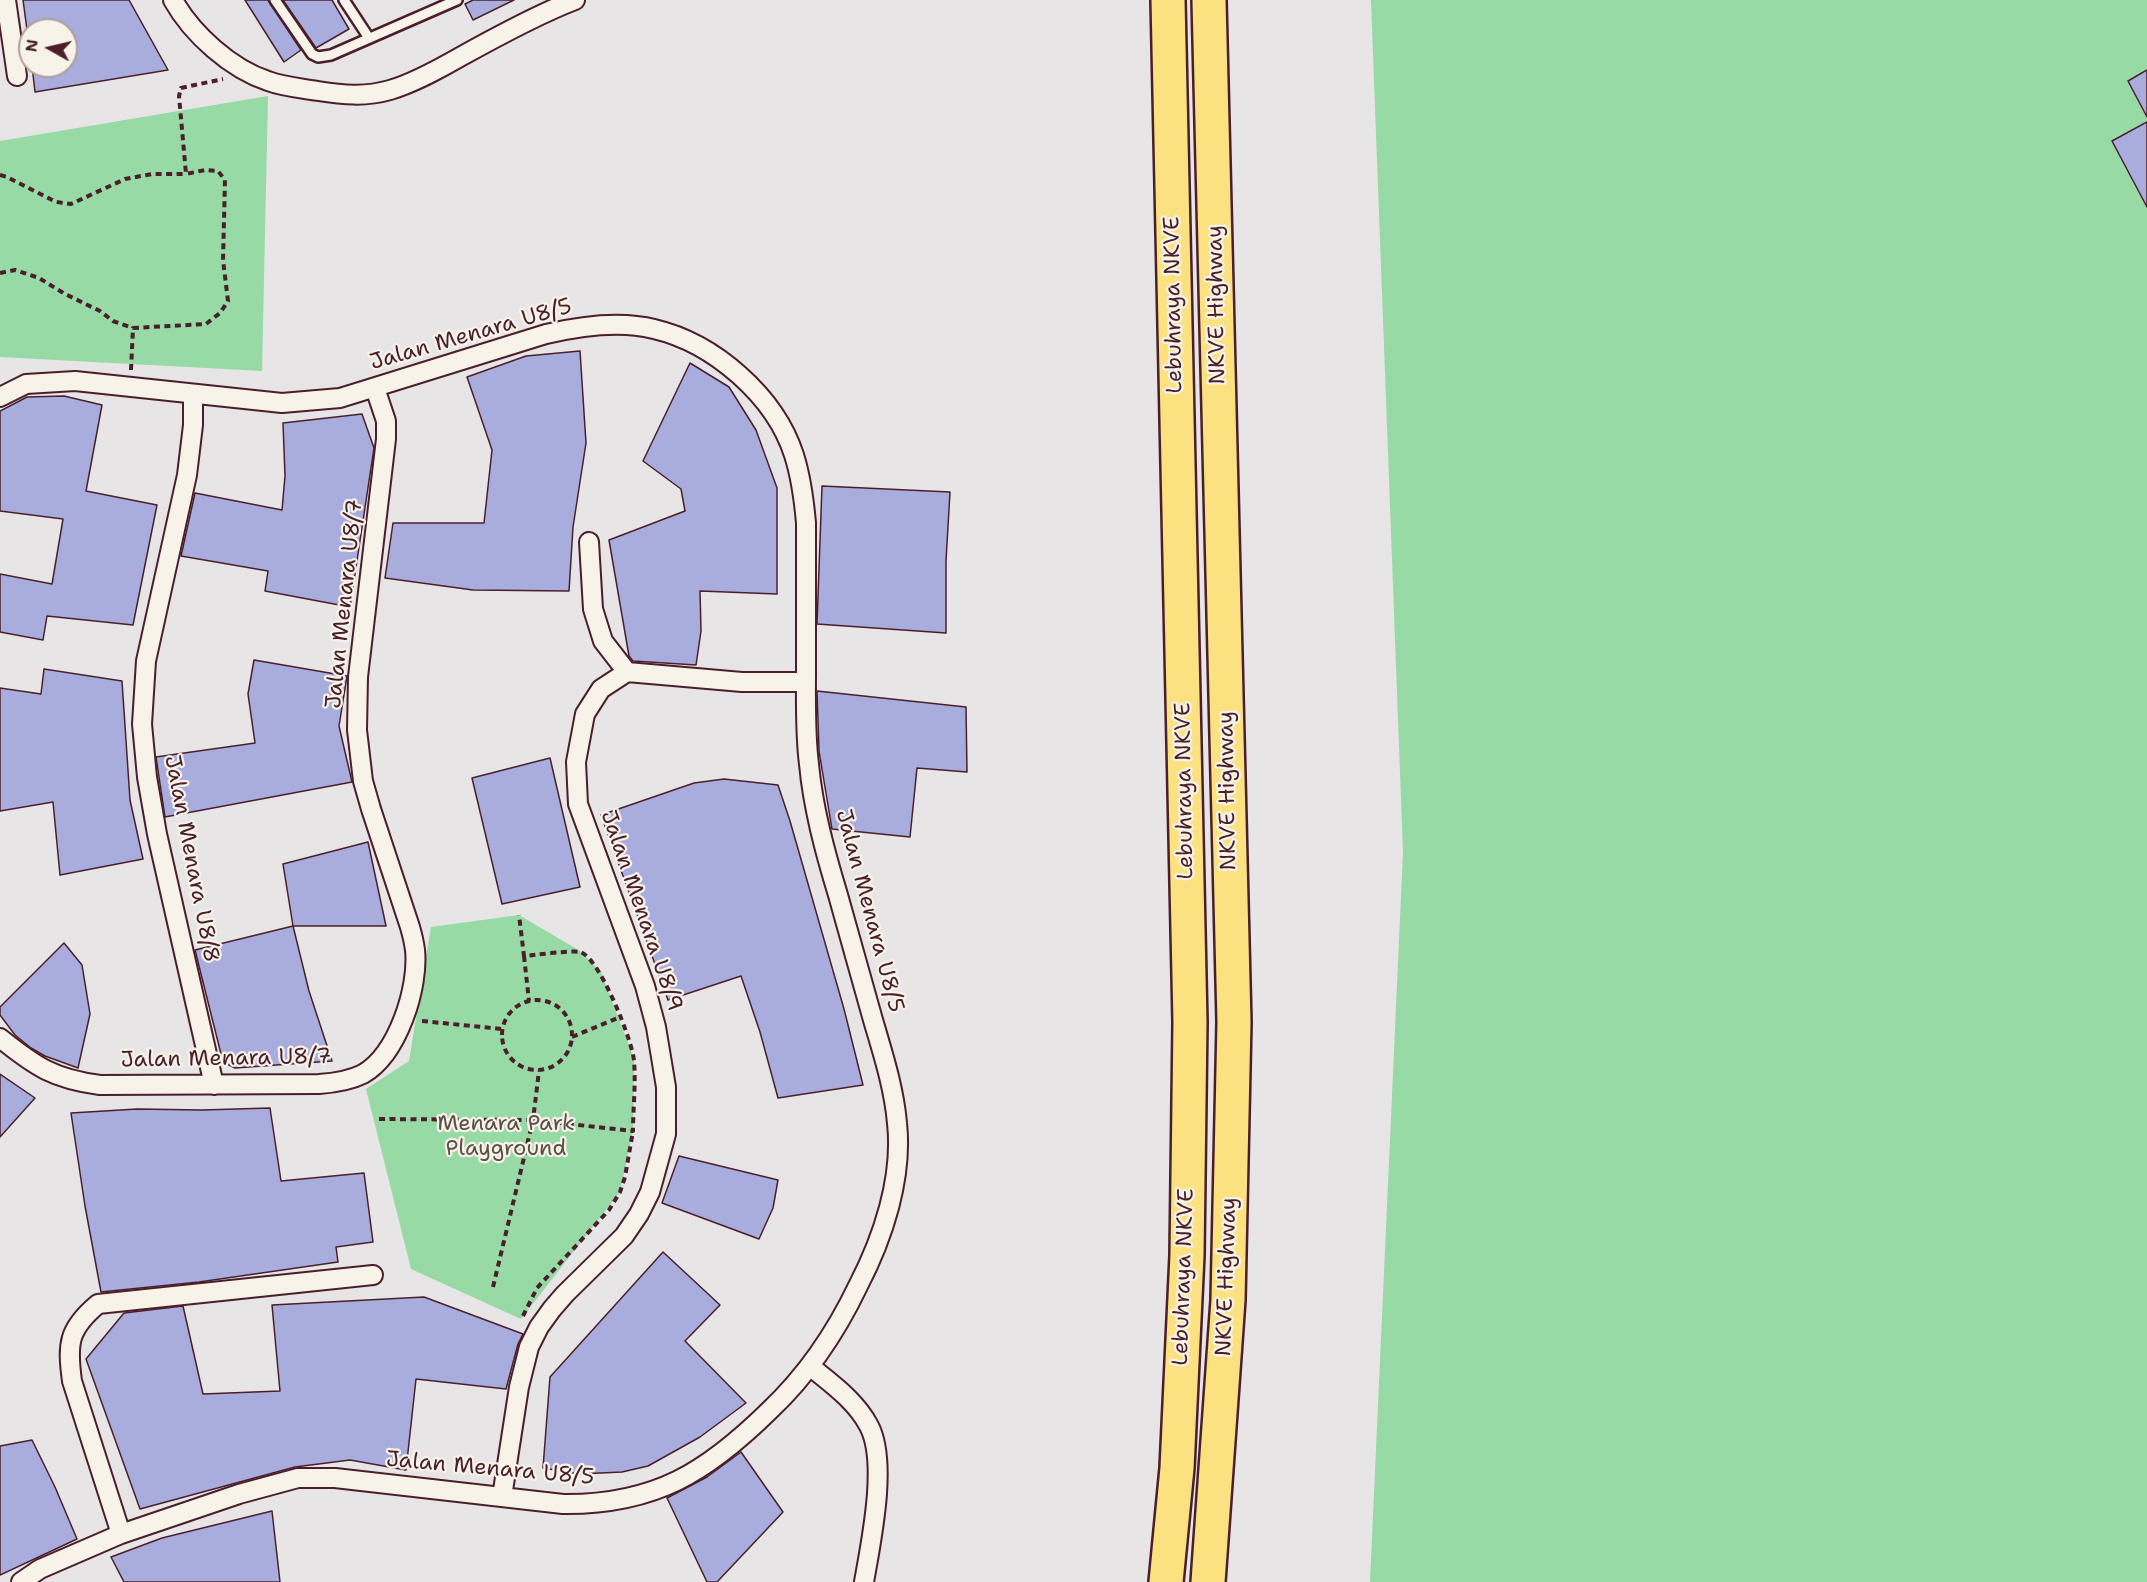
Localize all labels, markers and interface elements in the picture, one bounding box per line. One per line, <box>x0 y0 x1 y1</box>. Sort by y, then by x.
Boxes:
north arrow <box>18 18 78 78</box>
text: N <box>20 38 43 53</box>
street label: Lebuhraya NKVE <box>1159 216 1189 394</box>
street label: NKVE Highway <box>1202 225 1232 385</box>
street label: Jalan Menara U8/5 <box>367 294 575 376</box>
street label: Jalan Menara U8/7 <box>321 498 369 710</box>
street label: Lebuhraya NKVE <box>1170 702 1200 880</box>
street label: NKVE Highway <box>1213 711 1243 871</box>
street label: Jalan Menara U8/8 <box>158 753 224 965</box>
street label: Jalan Menara U8/9 <box>594 807 688 1015</box>
street label: Jalan Menara U8/5 <box>829 807 909 1015</box>
street label: Jalan Menara U8/7 <box>120 1044 332 1074</box>
park label: Menara Park Playground <box>437 1111 575 1162</box>
street label: Lebuhraya NKVE <box>1168 1188 1200 1366</box>
street label: NKVE Highway <box>1211 1197 1243 1357</box>
street label: Jalan Menara U8/5 <box>385 1447 595 1491</box>

